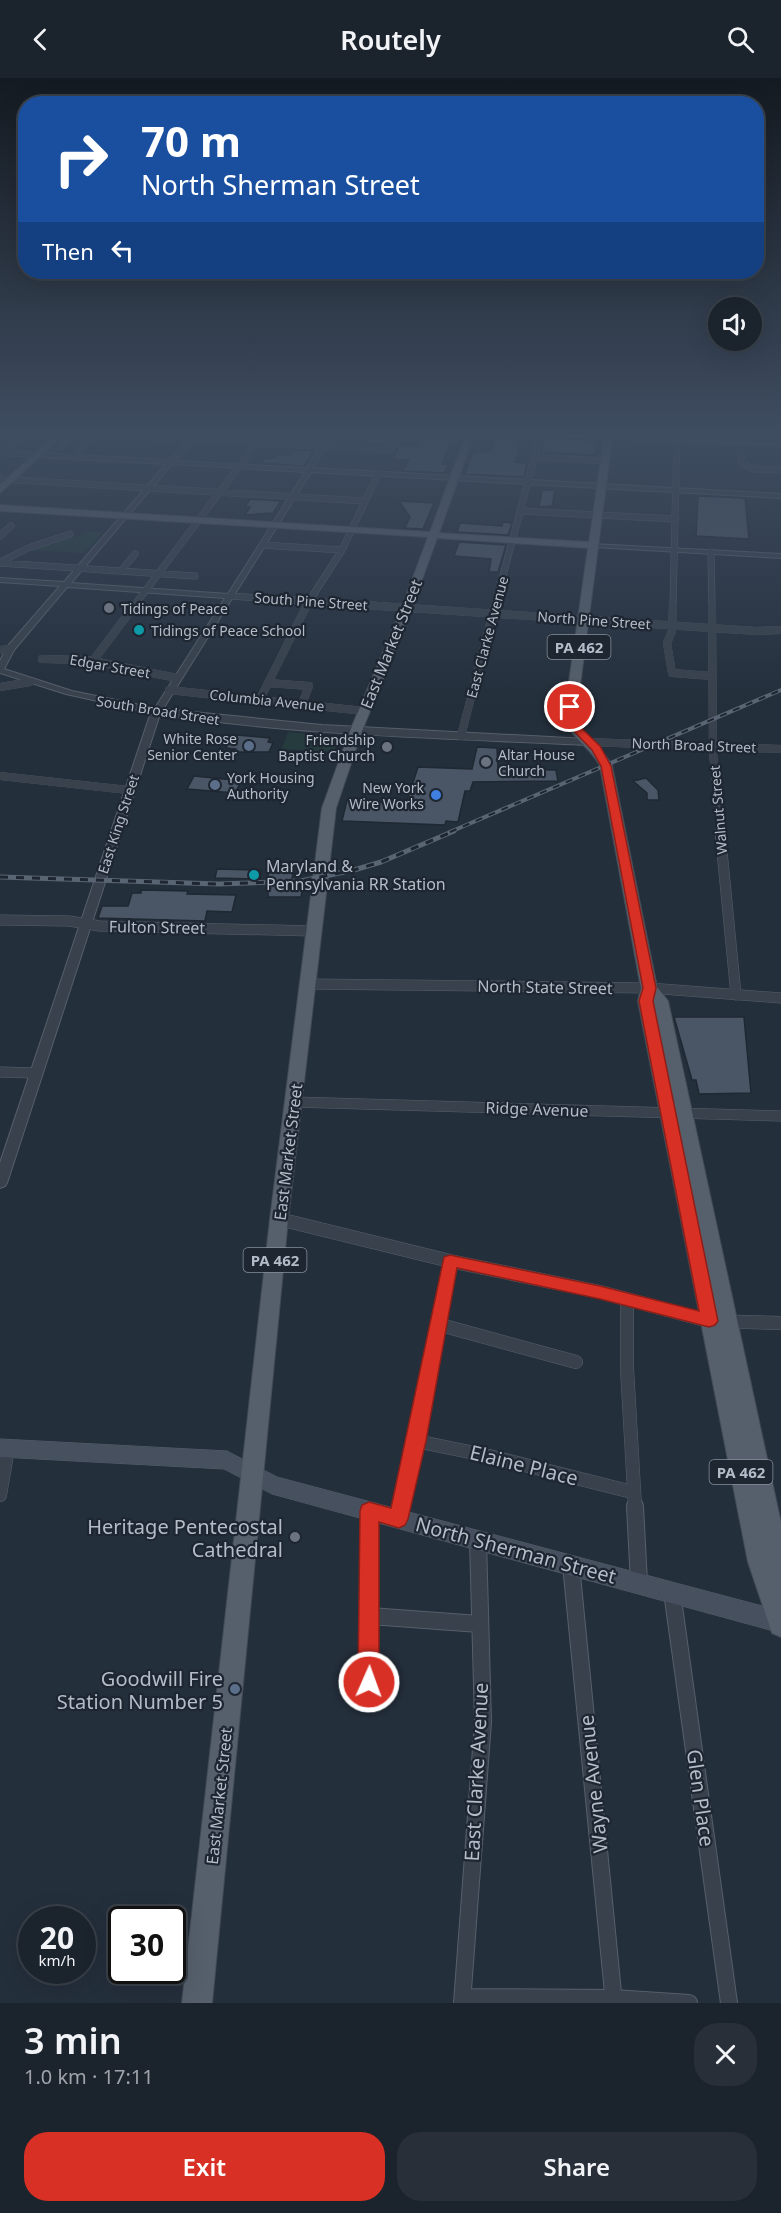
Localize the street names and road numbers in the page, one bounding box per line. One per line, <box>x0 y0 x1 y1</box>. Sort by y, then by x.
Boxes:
street label: East Clarke Avenue <box>462 574 512 700</box>
street label: East Market Street <box>355 576 427 712</box>
street label: South Pine Street <box>254 588 368 614</box>
street label: North Pine Street <box>537 607 651 633</box>
road number: PA 462 <box>548 635 610 659</box>
street label: Edgar Street <box>68 650 152 682</box>
street label: Columbia Avenue <box>209 685 326 715</box>
street label: South Broad Street <box>95 691 221 729</box>
street label: North Broad Street <box>631 733 757 757</box>
street label: Walnut Street <box>705 765 731 855</box>
street label: East King Street <box>93 772 143 876</box>
street label: Fulton Street <box>109 915 206 939</box>
street label: North State Street <box>477 975 613 999</box>
street label: East Market Street <box>269 1082 307 1222</box>
street label: Ridge Avenue <box>485 1096 589 1122</box>
road number: PA 462 <box>244 1248 306 1272</box>
street label: Elaine Place <box>467 1438 581 1492</box>
road number: PA 462 <box>710 1460 772 1484</box>
street label: North Sherman Street <box>413 1510 619 1590</box>
street label: East Clarke Avenue <box>458 1682 494 1862</box>
street label: Wayne Avenue <box>572 1714 614 1854</box>
street label: East Market Street <box>201 1726 237 1866</box>
street label: Glen Place <box>681 1748 721 1848</box>

